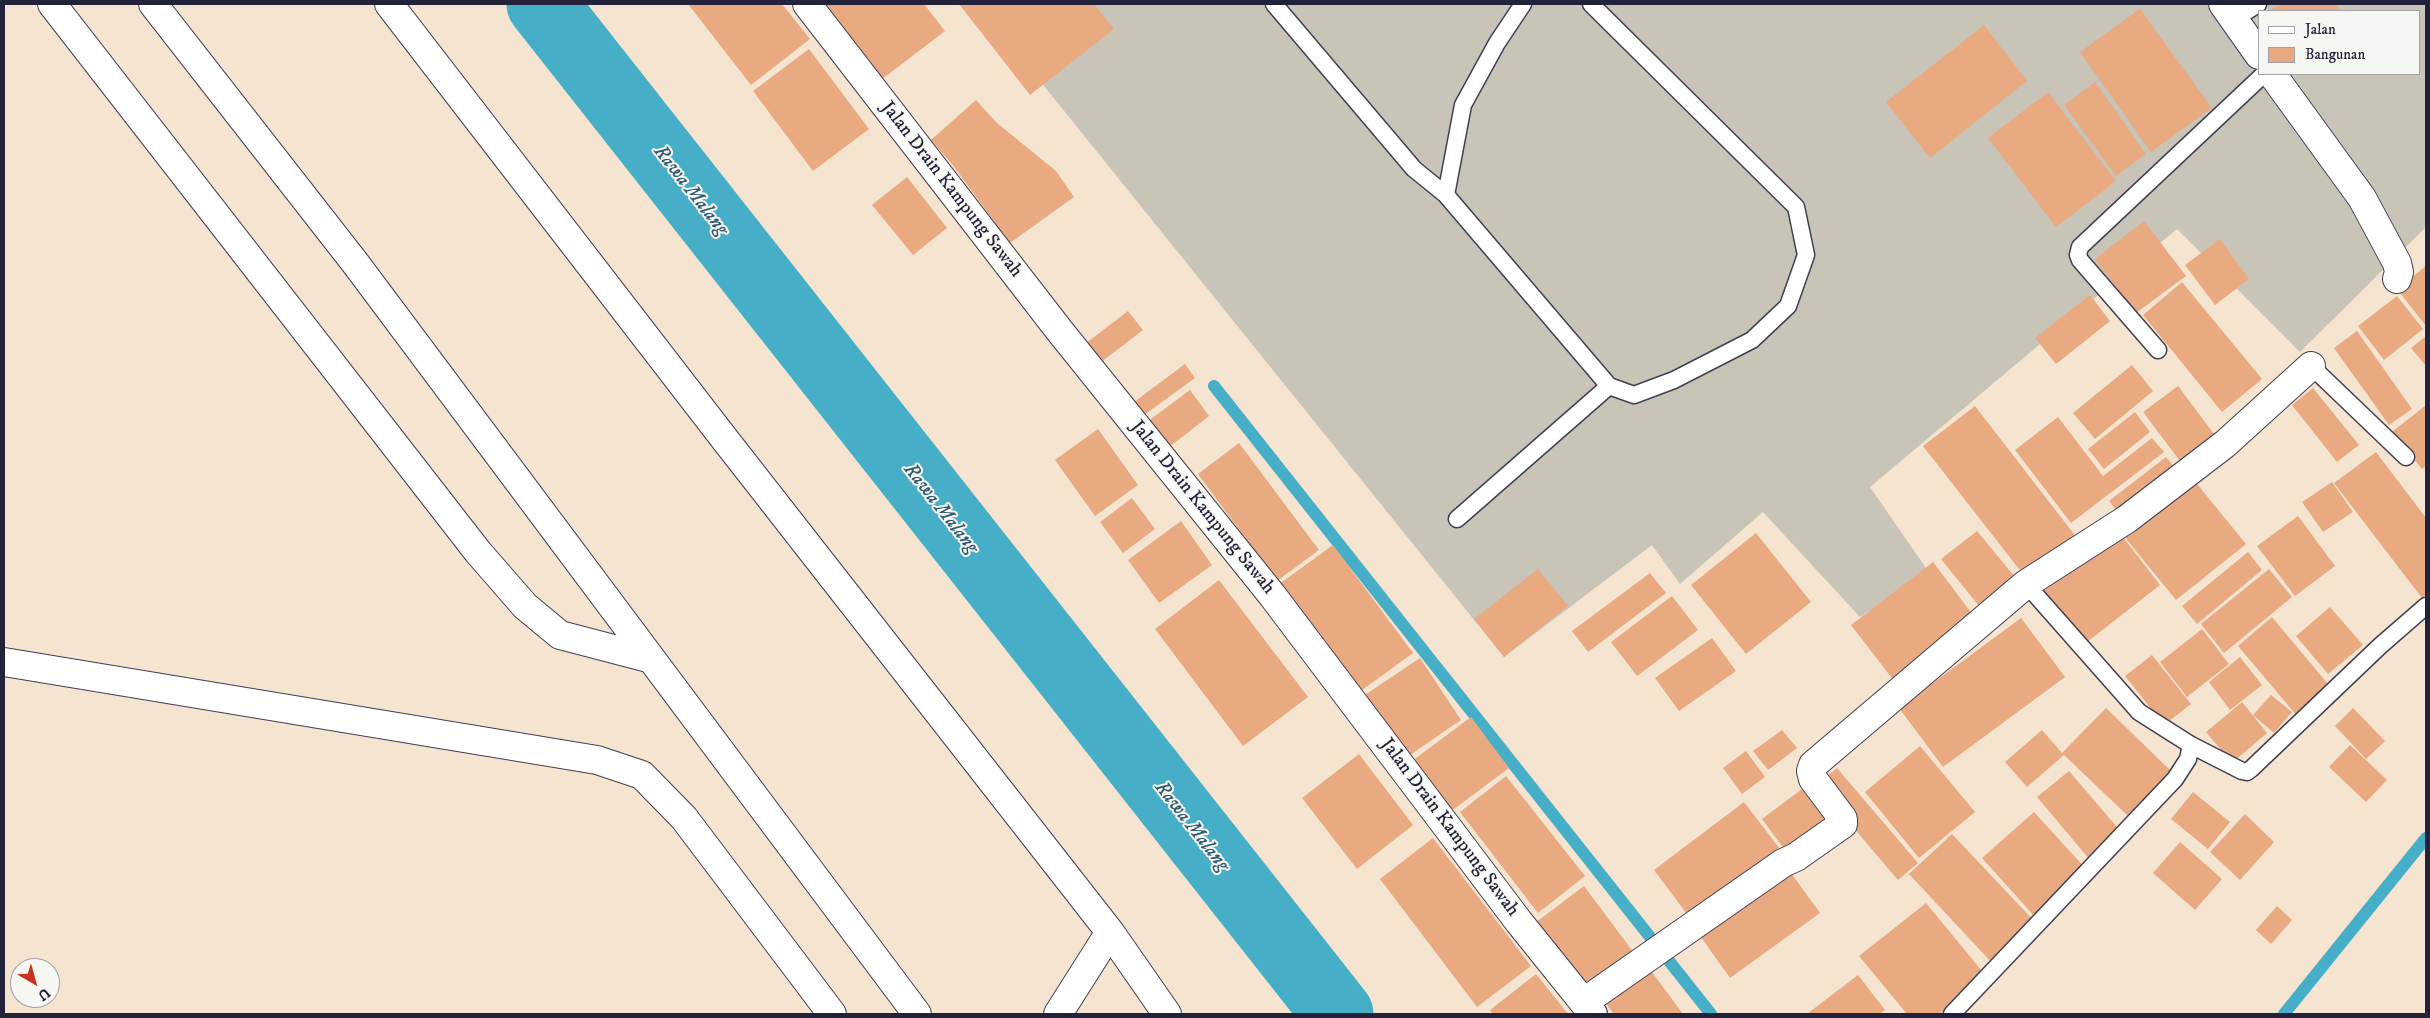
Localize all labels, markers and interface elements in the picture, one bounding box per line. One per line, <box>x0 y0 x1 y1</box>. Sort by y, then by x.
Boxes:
legend <box>2258 10 2420 75</box>
text: Jalan <box>2305 20 2336 39</box>
text: Bangunan <box>2305 45 2365 64</box>
street label: Jalan Drain Kampung Sawah <box>875 97 1027 283</box>
water label: Rawa Malang <box>647 141 733 241</box>
street label: Jalan Drain Kampung Sawah <box>1125 416 1279 600</box>
water label: Rawa Malang <box>897 459 983 559</box>
street label: Jalan Drain Kampung Sawah <box>1375 734 1523 922</box>
water label: Rawa Malang <box>1148 777 1234 877</box>
north arrow <box>10 958 60 1008</box>
text: U <box>34 984 53 1004</box>

